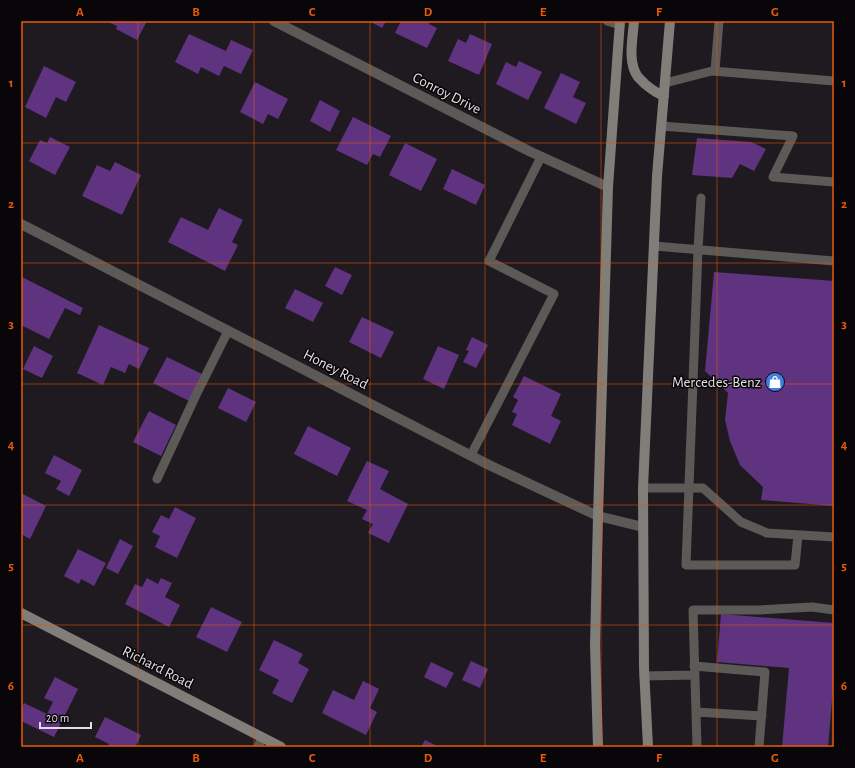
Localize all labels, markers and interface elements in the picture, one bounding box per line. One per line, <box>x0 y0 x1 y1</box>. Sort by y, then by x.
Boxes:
text: A <box>76 6 84 19</box>
text: B <box>192 6 200 19</box>
text: C <box>309 6 316 19</box>
text: D <box>424 6 433 19</box>
text: E <box>540 6 547 19</box>
text: F <box>656 6 663 19</box>
text: G <box>771 6 779 19</box>
street label: Conroy Drive <box>410 70 483 117</box>
text: 1 <box>9 77 13 90</box>
text: 1 <box>842 77 846 90</box>
text: 2 <box>8 198 14 211</box>
text: 2 <box>841 198 847 211</box>
text: 3 <box>8 318 14 331</box>
text: 3 <box>841 318 847 331</box>
street label: Honey Road <box>301 347 371 392</box>
shop icon: Mercedes-Benz <box>764 371 786 393</box>
place label: Mercedes-Benz <box>672 375 761 390</box>
text: 4 <box>8 439 15 452</box>
text: 4 <box>841 439 848 452</box>
text: 5 <box>8 560 14 573</box>
text: 5 <box>841 560 847 573</box>
street label: Richard Road <box>120 643 196 692</box>
text: 6 <box>8 680 14 693</box>
text: 6 <box>841 680 847 693</box>
scale bar <box>40 704 91 730</box>
text: 20 m <box>46 712 69 724</box>
text: A <box>76 752 84 765</box>
text: B <box>192 752 200 765</box>
text: C <box>309 752 316 765</box>
text: D <box>424 752 433 765</box>
text: E <box>540 752 547 765</box>
text: F <box>656 752 663 765</box>
text: G <box>771 752 779 765</box>

